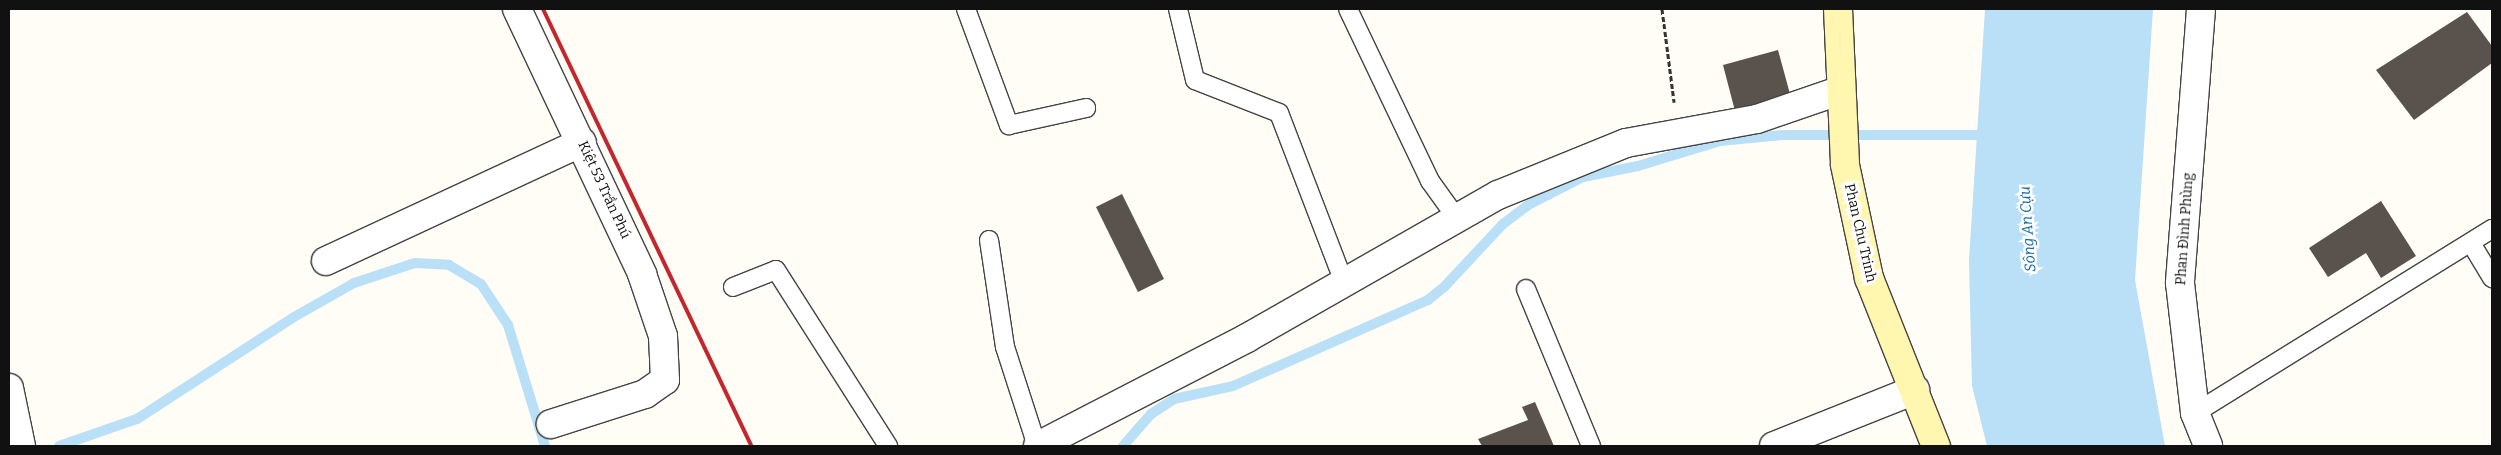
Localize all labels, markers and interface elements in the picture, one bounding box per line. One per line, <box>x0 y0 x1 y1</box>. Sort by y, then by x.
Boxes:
street label: Kiệt 53 Trần Phú <box>574 138 634 242</box>
street label: Phan Đình Phùng <box>2173 172 2197 286</box>
street label: Phan Chu Trinh <box>1840 182 1880 284</box>
water label: Sông An Cựu <box>2016 185 2040 273</box>

